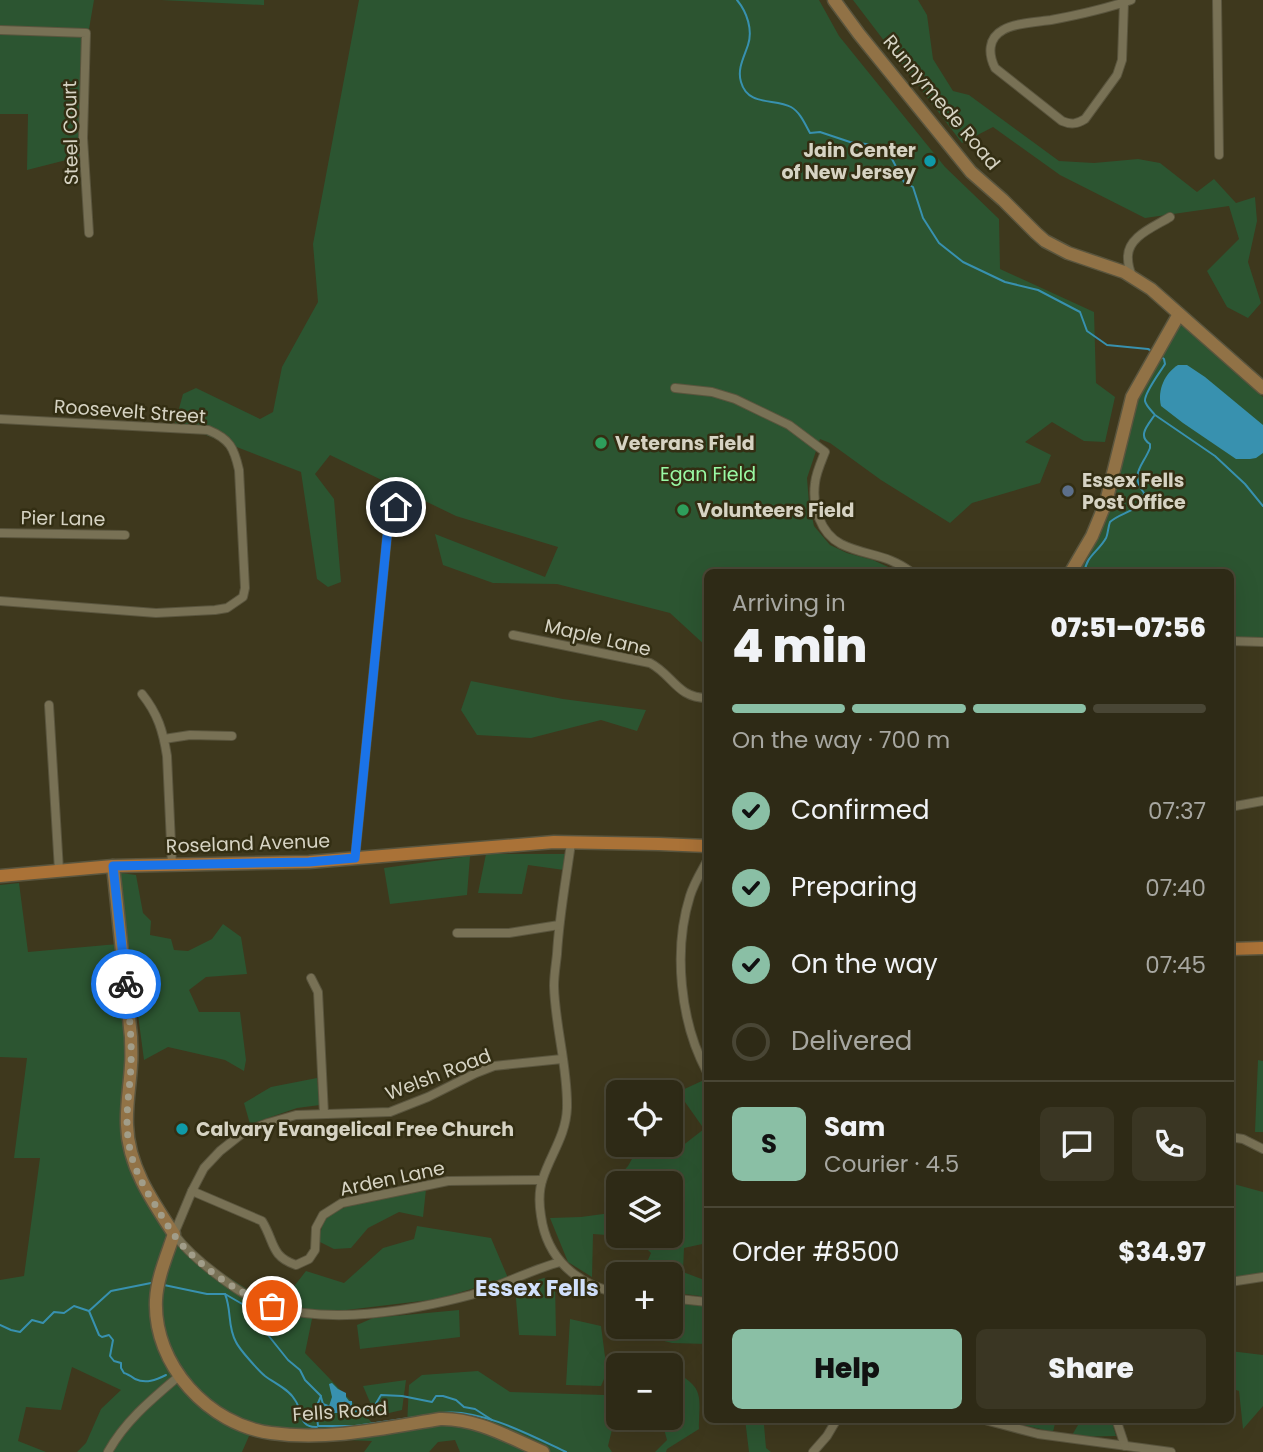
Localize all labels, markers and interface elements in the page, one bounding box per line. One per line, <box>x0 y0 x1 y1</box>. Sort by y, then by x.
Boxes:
street label: Runnymede Road <box>877 29 1006 176</box>
street label: Steel Court <box>56 80 85 185</box>
place label: Jain Center of New Jersey <box>781 137 917 186</box>
marker: Jain Center of New Jersey <box>922 153 938 169</box>
street label: Roosevelt Street <box>53 393 207 430</box>
place label: Veterans Field <box>615 430 755 457</box>
marker: Veterans Field <box>593 435 609 451</box>
park label: Egan Field <box>660 461 756 488</box>
place label: Essex Fells Post Office <box>1082 467 1186 516</box>
pin <box>366 477 426 537</box>
marker: Essex Fells Post Office <box>1060 483 1076 499</box>
icon: home <box>377 488 415 526</box>
place label: Volunteers Field <box>697 497 854 524</box>
marker: Volunteers Field <box>675 502 691 518</box>
street label: Pier Lane <box>20 504 106 533</box>
text: Arriving in <box>732 587 846 619</box>
text: 07:51–07:56 <box>1050 610 1206 646</box>
street label: Maple Lane <box>542 612 654 663</box>
text: 4 min <box>732 614 867 678</box>
text: On the way · 700 m <box>732 724 950 756</box>
icon: check <box>732 792 770 830</box>
text: Confirmed <box>791 792 929 828</box>
text: 07:37 <box>1148 795 1206 827</box>
street label: Roseland Avenue <box>165 827 331 860</box>
icon: check <box>732 869 770 907</box>
text: Preparing <box>791 869 917 905</box>
text: 07:40 <box>1145 872 1206 904</box>
icon: check <box>732 946 770 984</box>
text: On the way <box>791 946 938 982</box>
courier <box>91 949 161 1019</box>
text: 07:45 <box>1145 949 1206 981</box>
icon: bike <box>107 965 145 1003</box>
text: Delivered <box>791 1023 912 1059</box>
street label: Welsh Road <box>381 1042 495 1107</box>
map controls <box>606 1080 683 1430</box>
button: locate <box>606 1080 683 1157</box>
button: chat <box>1040 1107 1114 1181</box>
button: phone <box>1132 1107 1206 1181</box>
text: Sam <box>824 1109 885 1145</box>
place label: Calvary Evangelical Free Church <box>196 1116 514 1143</box>
marker: Calvary Evangelical Free Church <box>174 1121 190 1137</box>
text: S <box>761 1126 777 1162</box>
text: Courier · 4.5 <box>824 1148 959 1180</box>
street label: Arden Lane <box>337 1154 447 1203</box>
button: layers <box>606 1171 683 1248</box>
text: Order #8500 <box>732 1234 900 1270</box>
text: $34.97 <box>1118 1234 1206 1270</box>
button: + <box>606 1262 683 1339</box>
district label: Essex Fells <box>475 1272 599 1304</box>
pin <box>242 1276 302 1336</box>
icon: bag <box>253 1287 291 1325</box>
button: Help <box>732 1329 962 1409</box>
button: Share <box>976 1329 1206 1409</box>
button: − <box>606 1353 683 1430</box>
street label: Fells Road <box>292 1395 388 1428</box>

